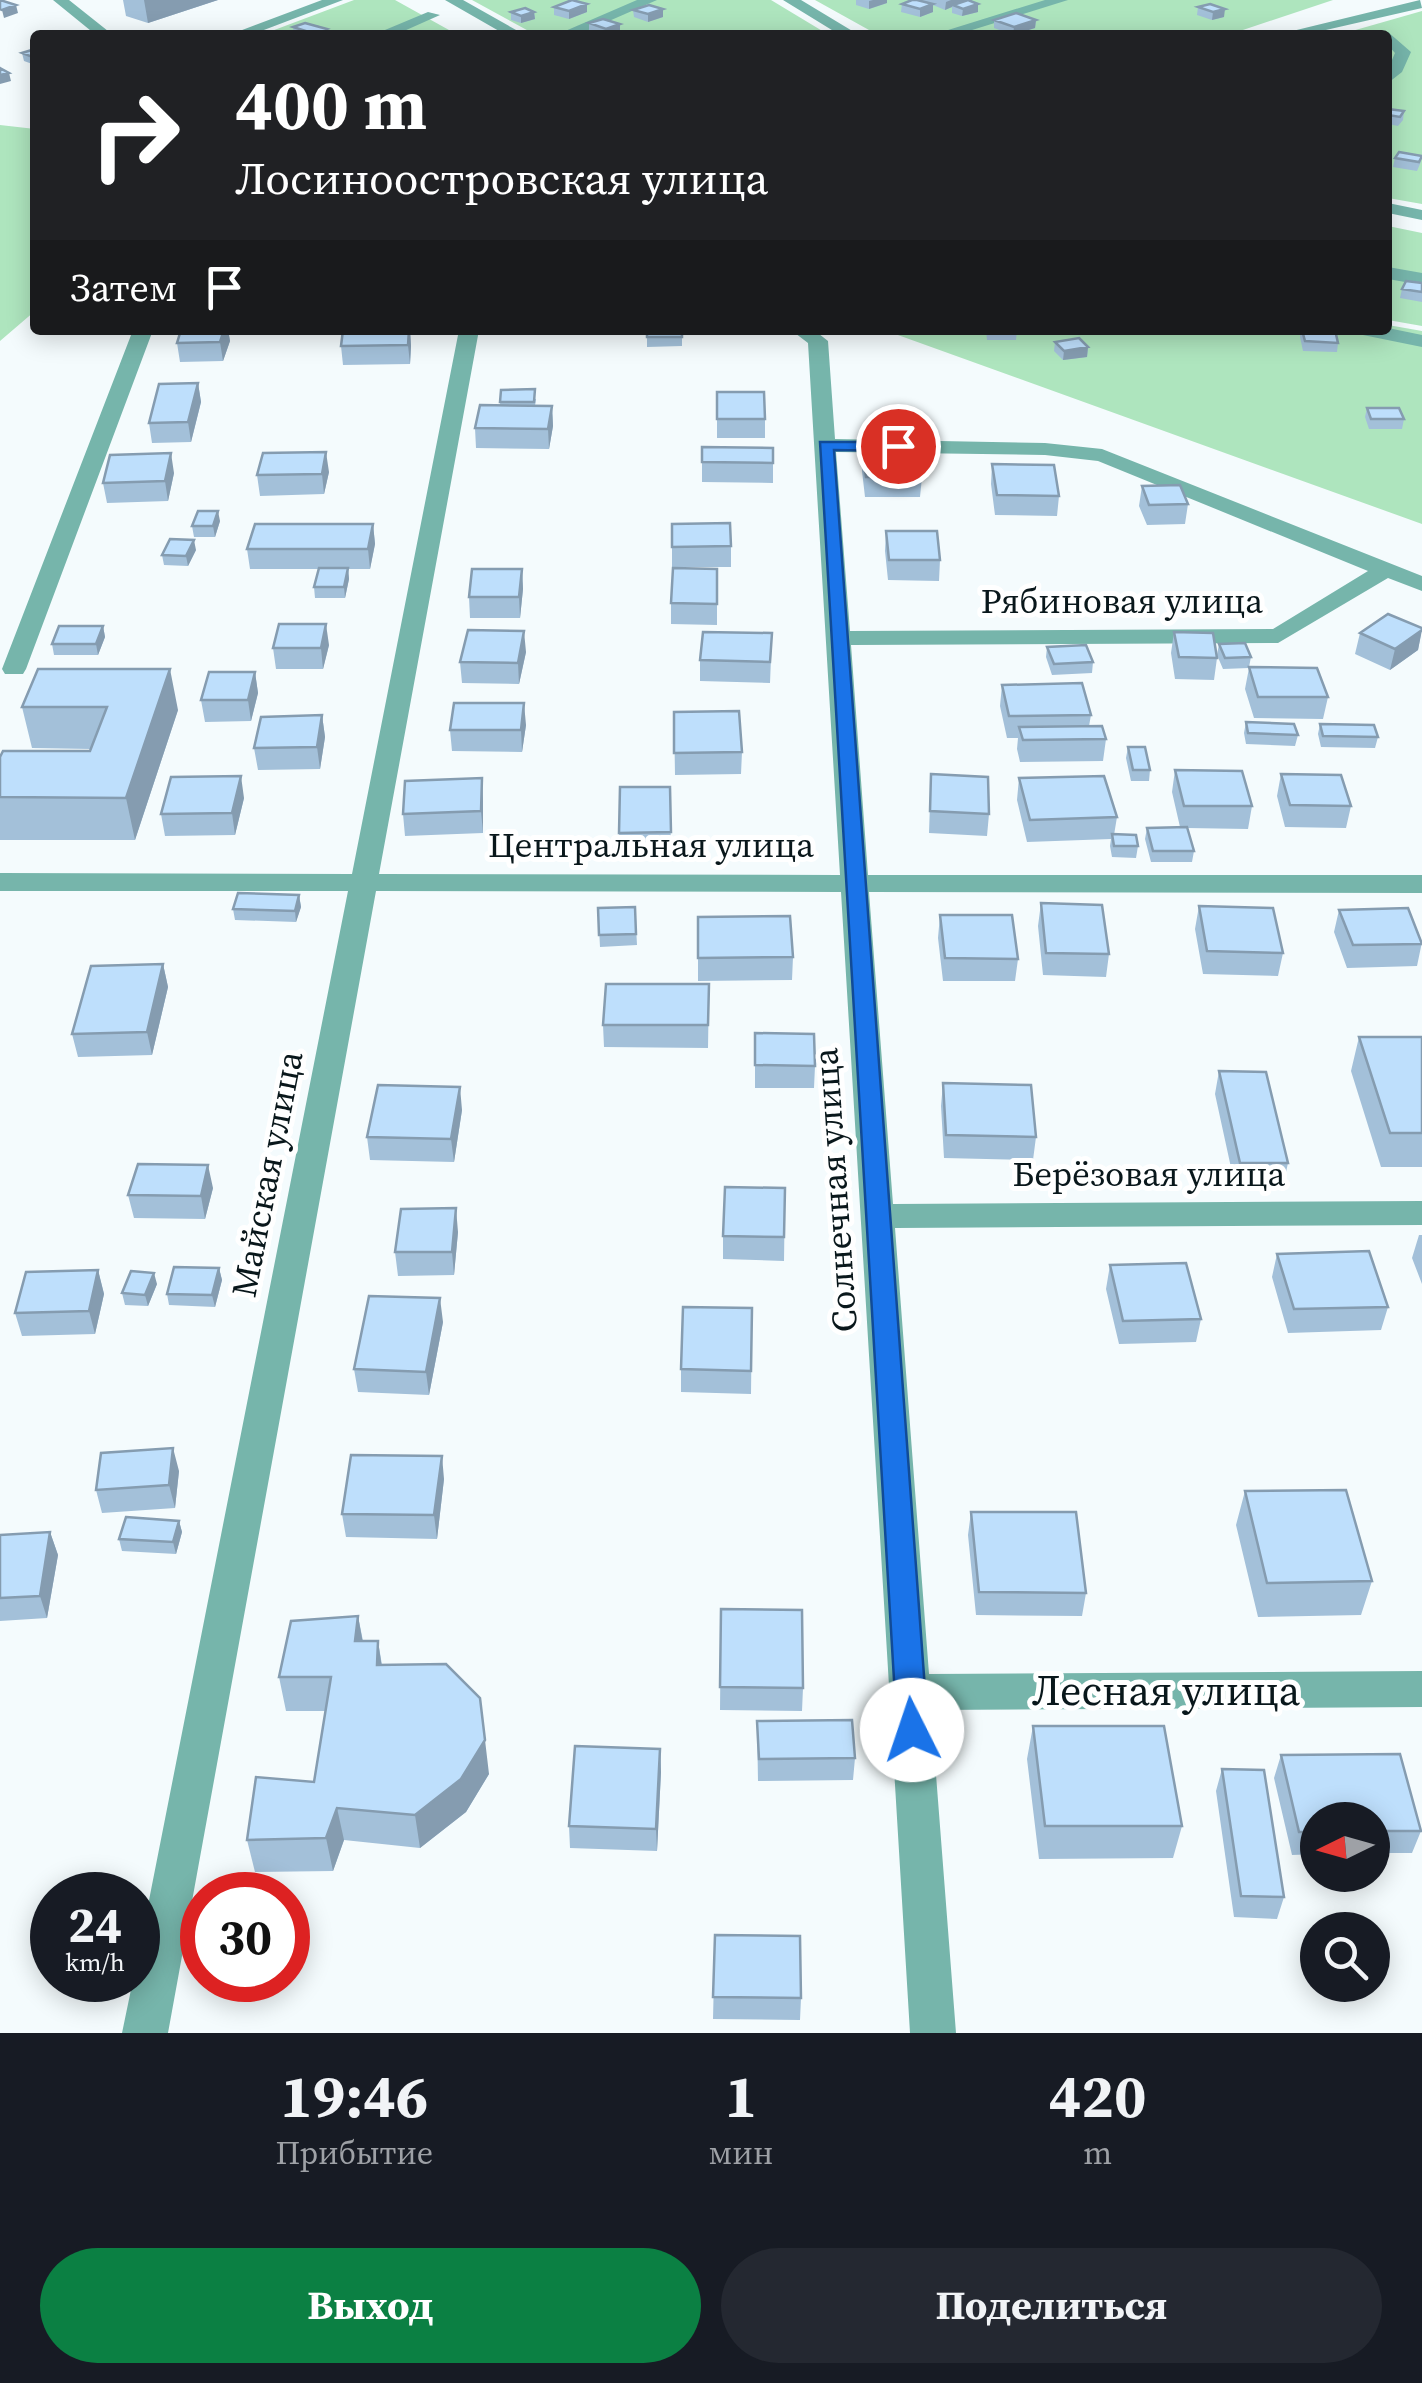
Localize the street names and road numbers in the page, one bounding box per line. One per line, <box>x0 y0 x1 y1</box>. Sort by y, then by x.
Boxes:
street label: Рябиновая улица <box>981 577 1263 625</box>
street label: Центральная улица <box>488 821 814 869</box>
street label: Солнечная улица <box>801 1046 869 1334</box>
street label: Майская улица <box>220 1047 314 1301</box>
street label: Берёзовая улица <box>1013 1150 1286 1198</box>
street label: Лесная улица <box>1032 1661 1301 1719</box>

